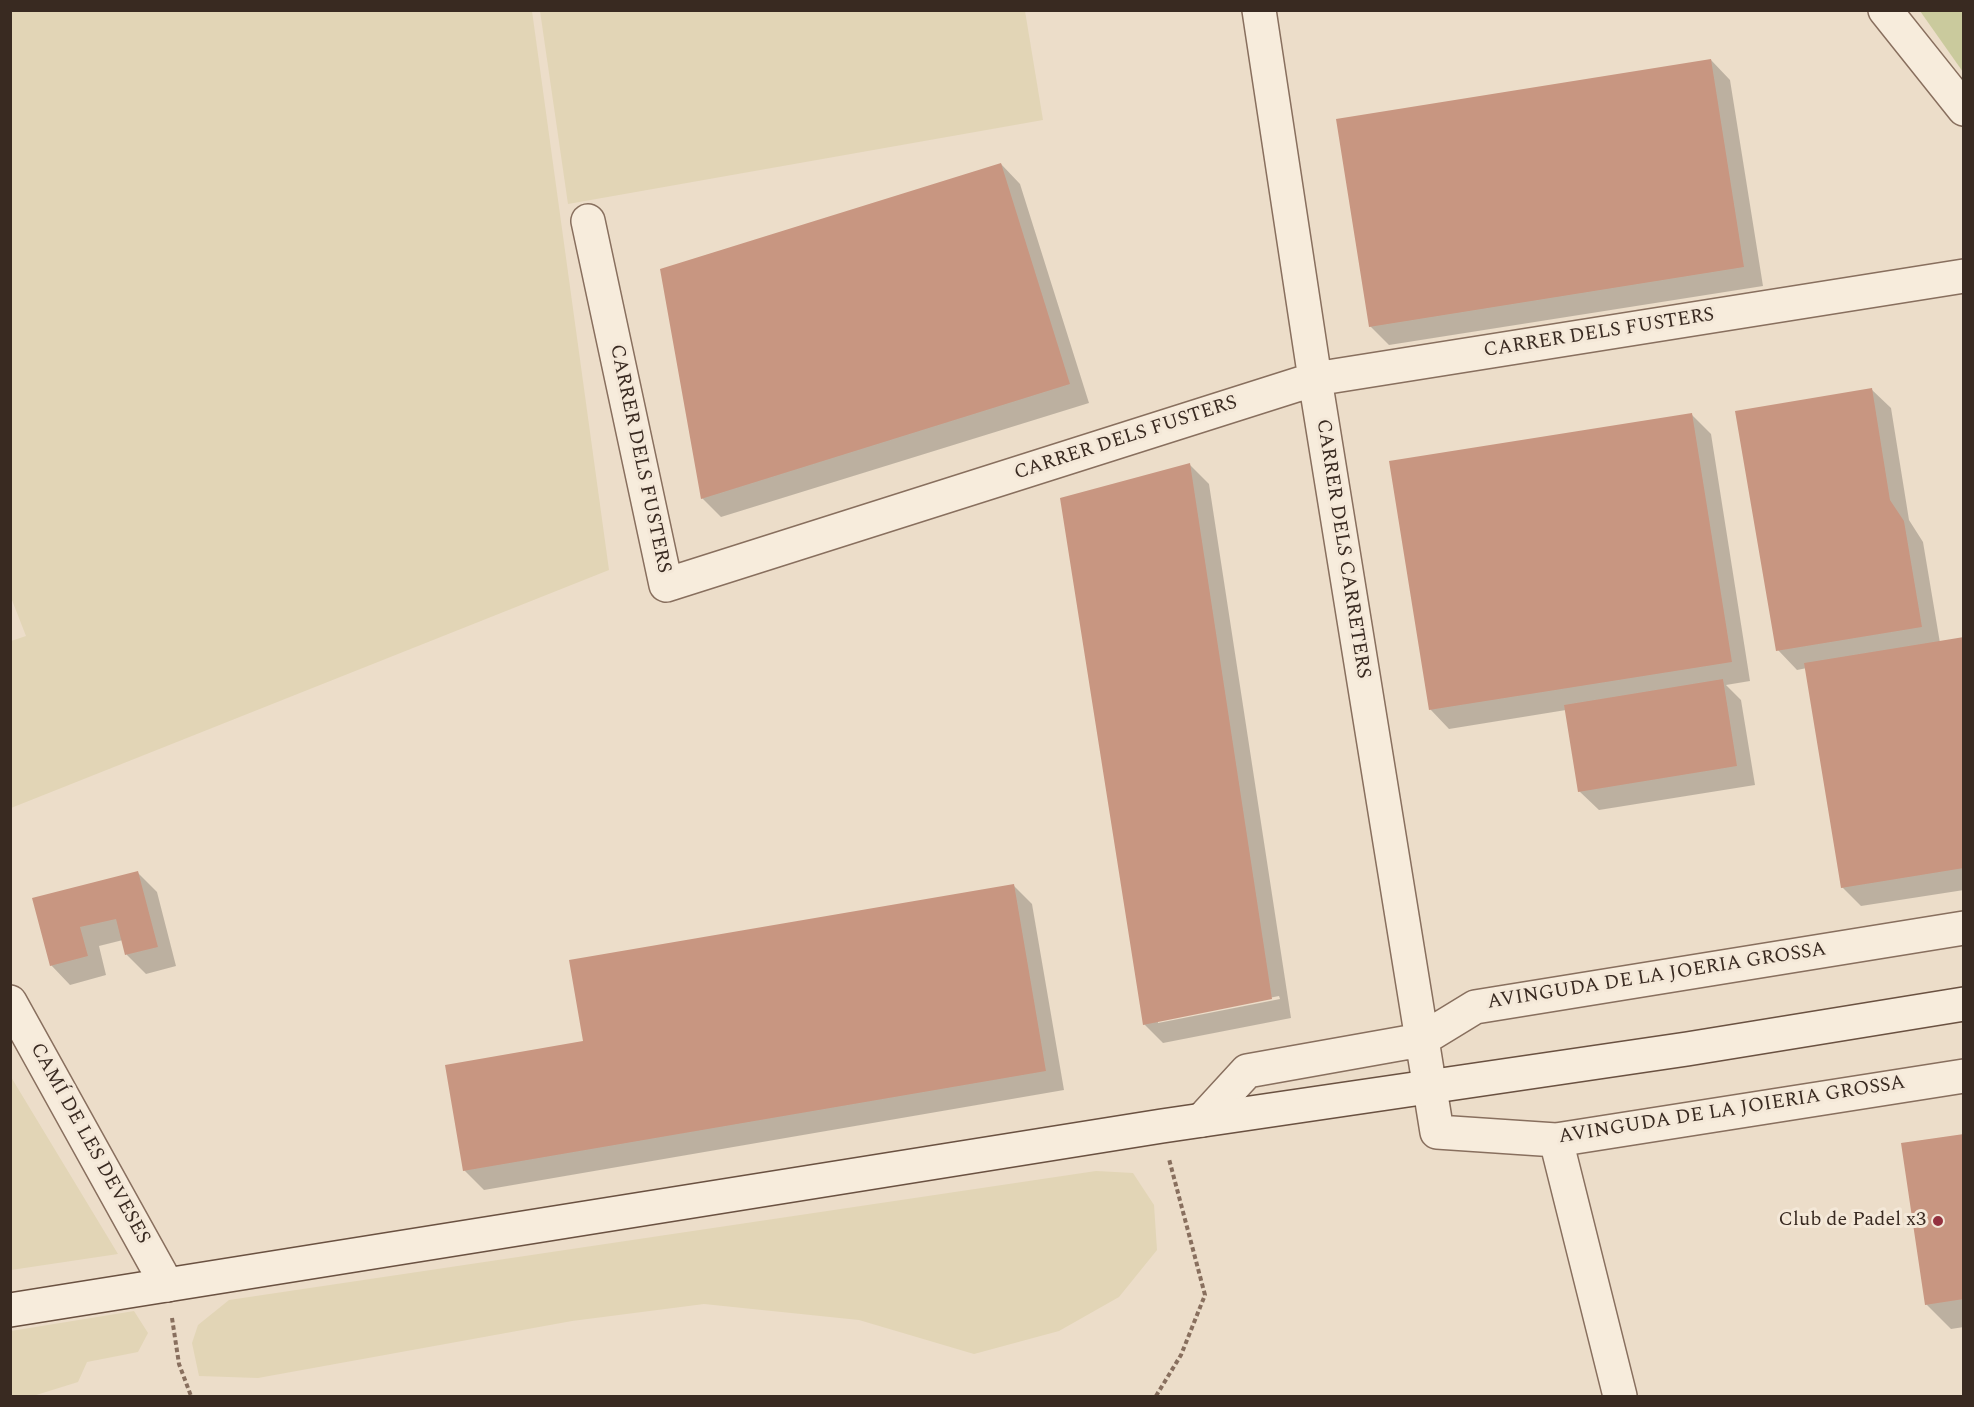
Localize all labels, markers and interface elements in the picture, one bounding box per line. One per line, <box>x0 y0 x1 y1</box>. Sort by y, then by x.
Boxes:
street label: CARRER DELS FUSTERS <box>1482 304 1716 364</box>
street label: CARRER DELS FUSTERS <box>603 343 675 575</box>
street label: CARRER DELS FUSTERS <box>1011 392 1241 486</box>
street label: CARRER DELS CARRETERS <box>1310 417 1374 681</box>
street label: AVINGUDA DE LA JOERIA GROSSA <box>1486 938 1828 1016</box>
street label: CAMÍ DE LES DEVESES <box>24 1039 154 1249</box>
street label: AVINGUDA DE LA JOIERIA GROSSA <box>1557 1072 1907 1150</box>
place label: Club de Padel x3 <box>1779 1209 1926 1233</box>
marker: Club de Padel x3 <box>1931 1214 1945 1228</box>

